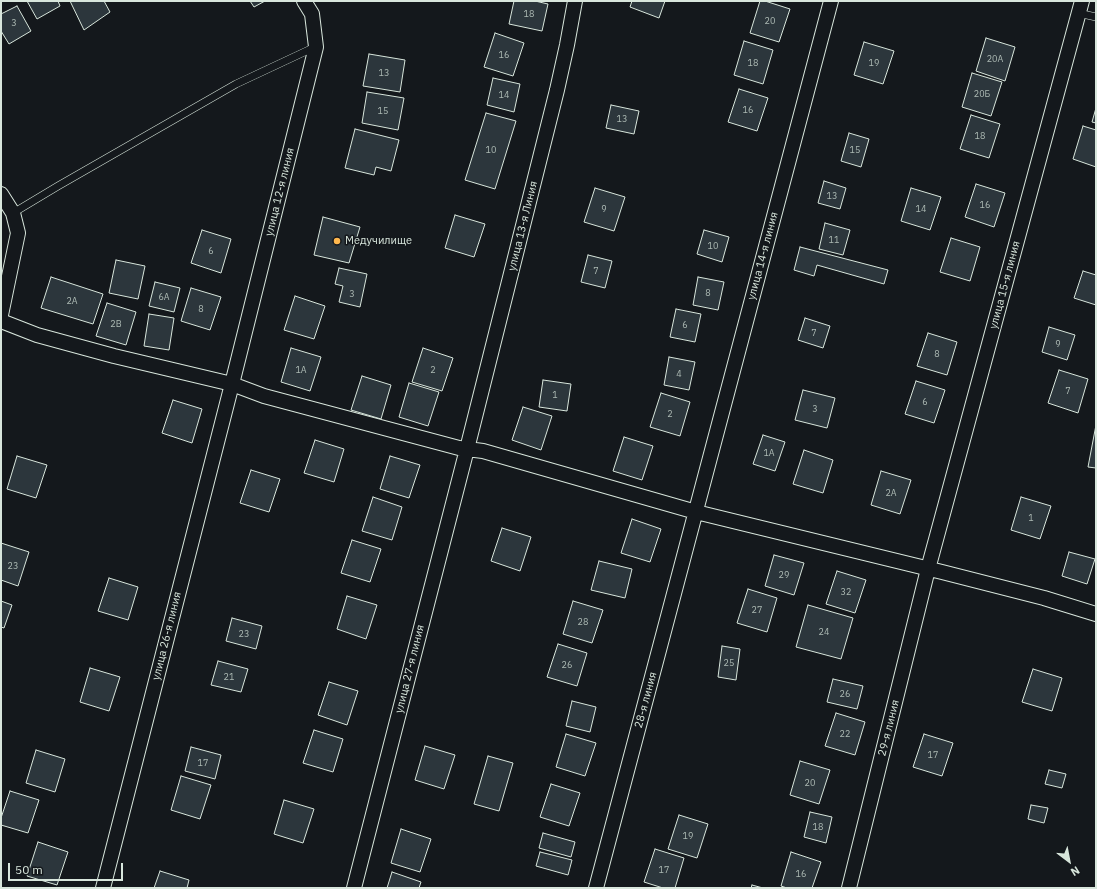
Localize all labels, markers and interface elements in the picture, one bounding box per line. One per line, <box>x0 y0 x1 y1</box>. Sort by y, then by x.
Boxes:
house number: 18 <box>524 9 534 19</box>
house number: 20 <box>765 16 775 26</box>
house number: 3 <box>11 18 17 28</box>
house number: 16 <box>499 50 509 60</box>
house number: 20А <box>987 54 1003 64</box>
house number: 18 <box>748 58 758 68</box>
house number: 19 <box>869 58 879 68</box>
house number: 13 <box>379 68 389 78</box>
house number: 20Б <box>974 89 990 99</box>
house number: 14 <box>499 90 509 100</box>
house number: 16 <box>743 105 753 115</box>
house number: 15 <box>378 106 388 116</box>
house number: 13 <box>617 114 627 124</box>
house number: 18 <box>975 131 985 141</box>
house number: 10 <box>486 145 496 155</box>
house number: 15 <box>850 145 860 155</box>
street label: улица 12-я линия <box>263 146 297 238</box>
street label: улица 13-я Линия <box>505 180 541 272</box>
house number: 13 <box>827 191 837 201</box>
house number: 16 <box>980 200 990 210</box>
house number: 9 <box>601 204 607 214</box>
house number: 14 <box>916 204 926 214</box>
street label: улица 14-я линия <box>745 211 781 301</box>
place label: Медучилище <box>345 234 412 248</box>
house number: 11 <box>829 235 839 245</box>
marker: Медучилище <box>332 236 342 246</box>
street label: улица 15-я линия <box>987 240 1023 330</box>
house number: 10 <box>708 241 718 251</box>
house number: 6 <box>208 246 214 256</box>
house number: 7 <box>593 266 599 276</box>
house number: 8 <box>705 288 711 298</box>
house number: 3 <box>349 289 355 299</box>
house number: 6А <box>158 292 170 302</box>
house number: 2А <box>66 296 78 306</box>
house number: 8 <box>198 304 204 314</box>
house number: 2В <box>110 319 122 329</box>
house number: 6 <box>682 320 688 330</box>
house number: 7 <box>811 328 817 338</box>
house number: 9 <box>1055 339 1061 349</box>
house number: 8 <box>934 349 940 359</box>
house number: 1А <box>295 365 307 375</box>
house number: 2 <box>430 365 436 375</box>
house number: 4 <box>676 369 682 379</box>
house number: 7 <box>1065 386 1071 396</box>
house number: 1 <box>552 390 558 400</box>
house number: 6 <box>922 397 928 407</box>
house number: 3 <box>812 404 818 414</box>
house number: 2 <box>667 409 673 419</box>
house number: 1А <box>763 448 775 458</box>
house number: 2А <box>885 488 897 498</box>
house number: 1 <box>1028 513 1034 523</box>
house number: 23 <box>8 561 18 571</box>
house number: 29 <box>779 570 789 580</box>
house number: 32 <box>841 587 851 597</box>
street label: улица 26-я линия <box>150 590 184 682</box>
house number: 27 <box>752 605 762 615</box>
house number: 28 <box>578 617 588 627</box>
street label: улица 27-я линия <box>393 623 427 715</box>
house number: 24 <box>819 627 829 637</box>
house number: 23 <box>239 629 249 639</box>
house number: 25 <box>724 658 734 668</box>
house number: 26 <box>562 660 572 670</box>
street label: 28-я линия <box>632 670 660 730</box>
house number: 21 <box>224 672 234 682</box>
house number: 26 <box>840 689 850 699</box>
street label: 29-я линия <box>876 698 902 758</box>
house number: 22 <box>840 729 850 739</box>
house number: 17 <box>928 750 938 760</box>
house number: 17 <box>198 758 208 768</box>
house number: 20 <box>805 778 815 788</box>
house number: 18 <box>813 822 823 832</box>
house number: 19 <box>683 831 693 841</box>
north arrow <box>1049 841 1089 881</box>
scale bar <box>10 855 125 881</box>
text: 50 m <box>15 862 43 877</box>
text: N <box>1068 863 1082 879</box>
house number: 17 <box>659 865 669 875</box>
house number: 16 <box>796 869 806 879</box>

